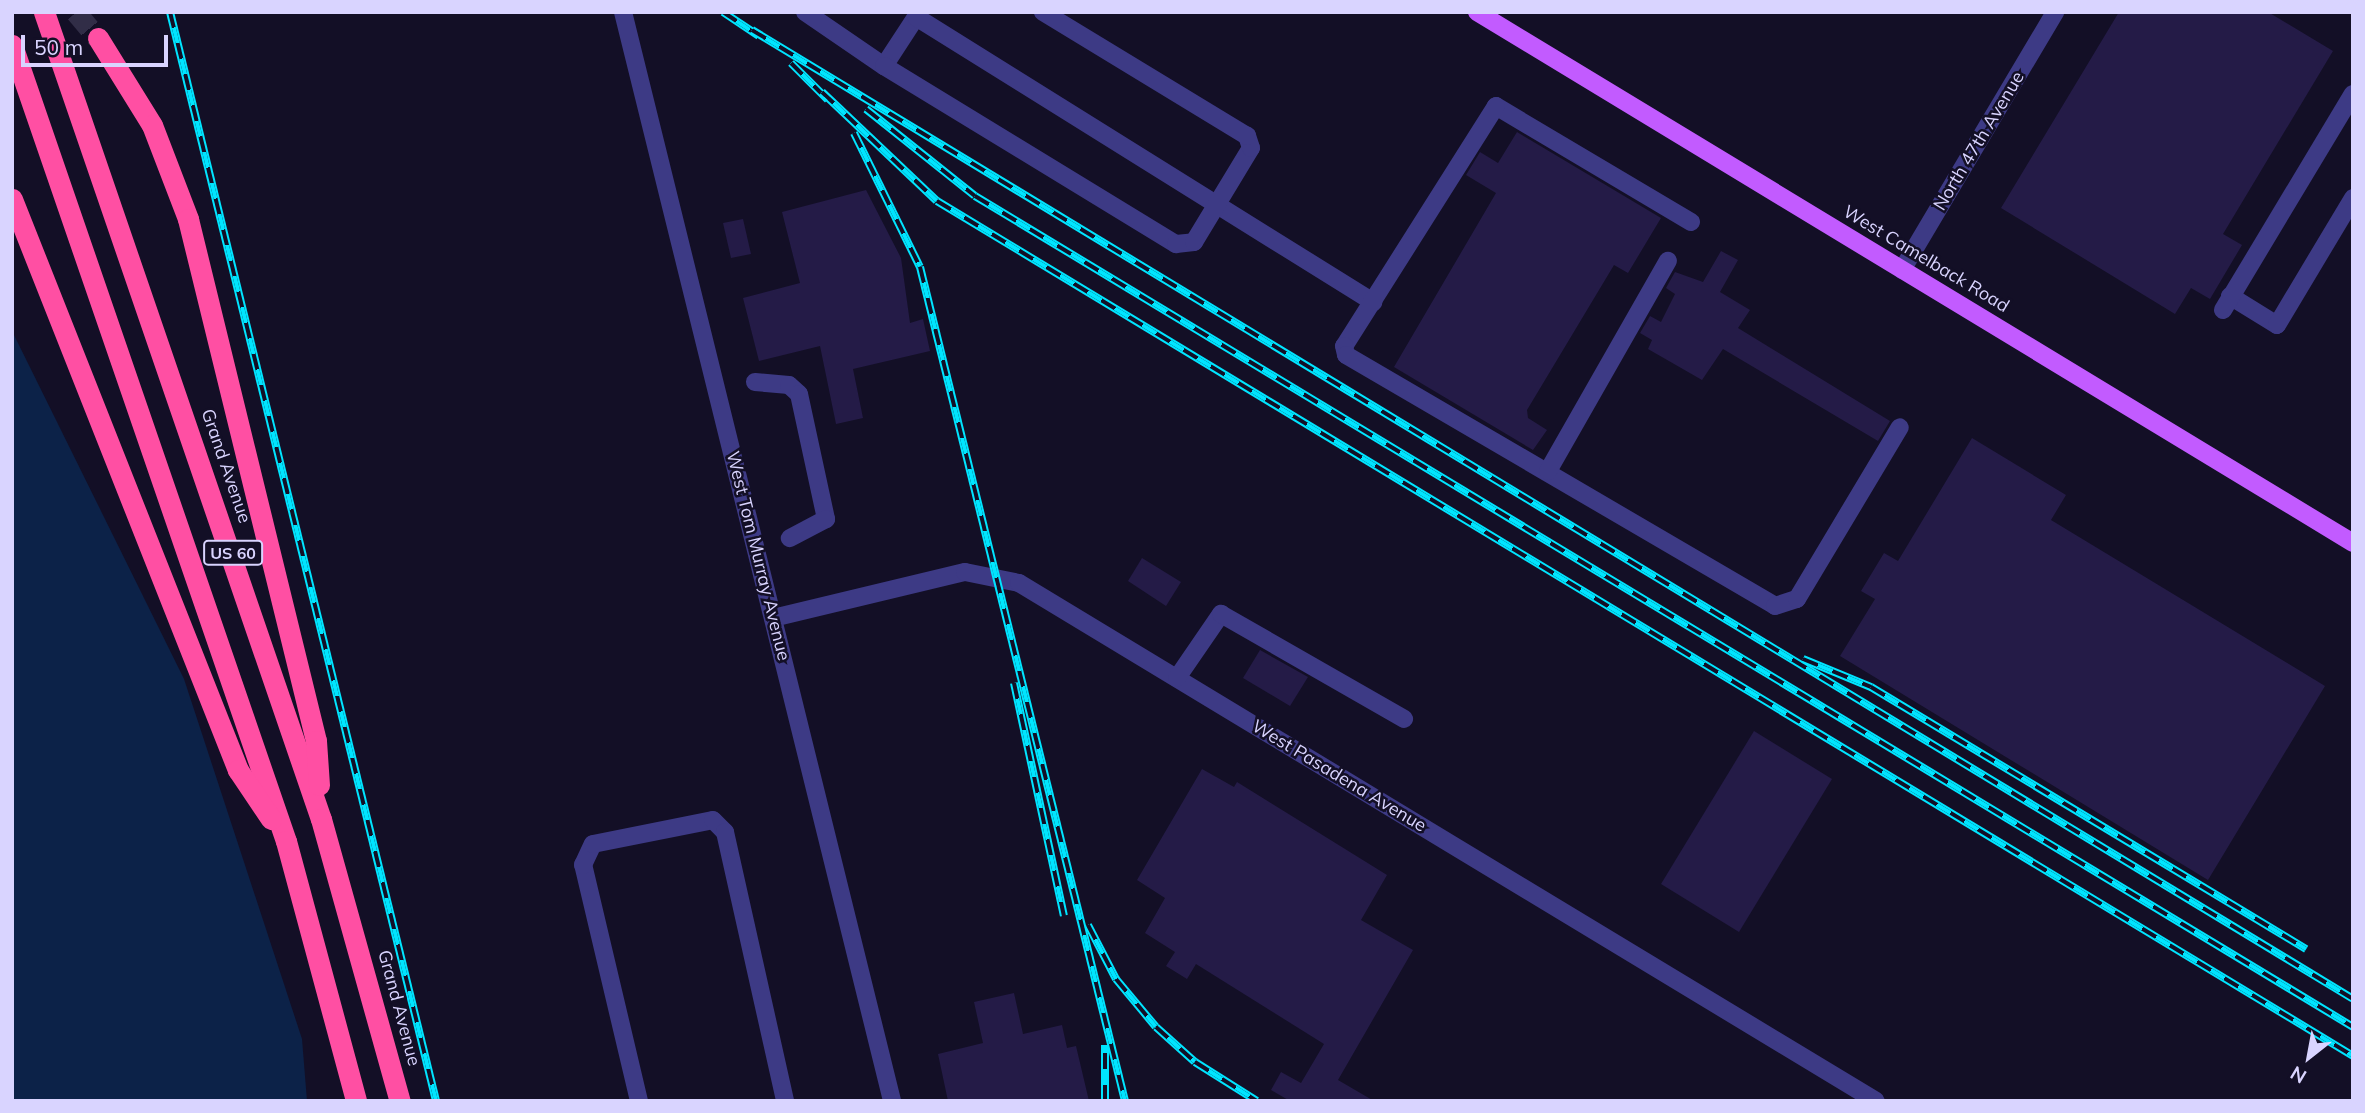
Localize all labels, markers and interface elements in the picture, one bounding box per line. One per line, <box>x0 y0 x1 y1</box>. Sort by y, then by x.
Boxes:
scale bar <box>24 21 172 65</box>
text: 50 m <box>34 34 83 60</box>
street label: North 47th Avenue <box>1929 68 2029 214</box>
street label: West Camelback Road <box>1839 201 2013 317</box>
street label: Grand Avenue <box>196 406 256 526</box>
street label: West Tom Murray Avenue <box>721 449 795 663</box>
road number: US 60 <box>202 540 264 566</box>
street label: West Pasadena Avenue <box>1248 715 1430 837</box>
street label: Grand Avenue <box>373 948 425 1068</box>
north arrow <box>2274 1022 2344 1092</box>
text: N <box>2286 1061 2311 1089</box>

